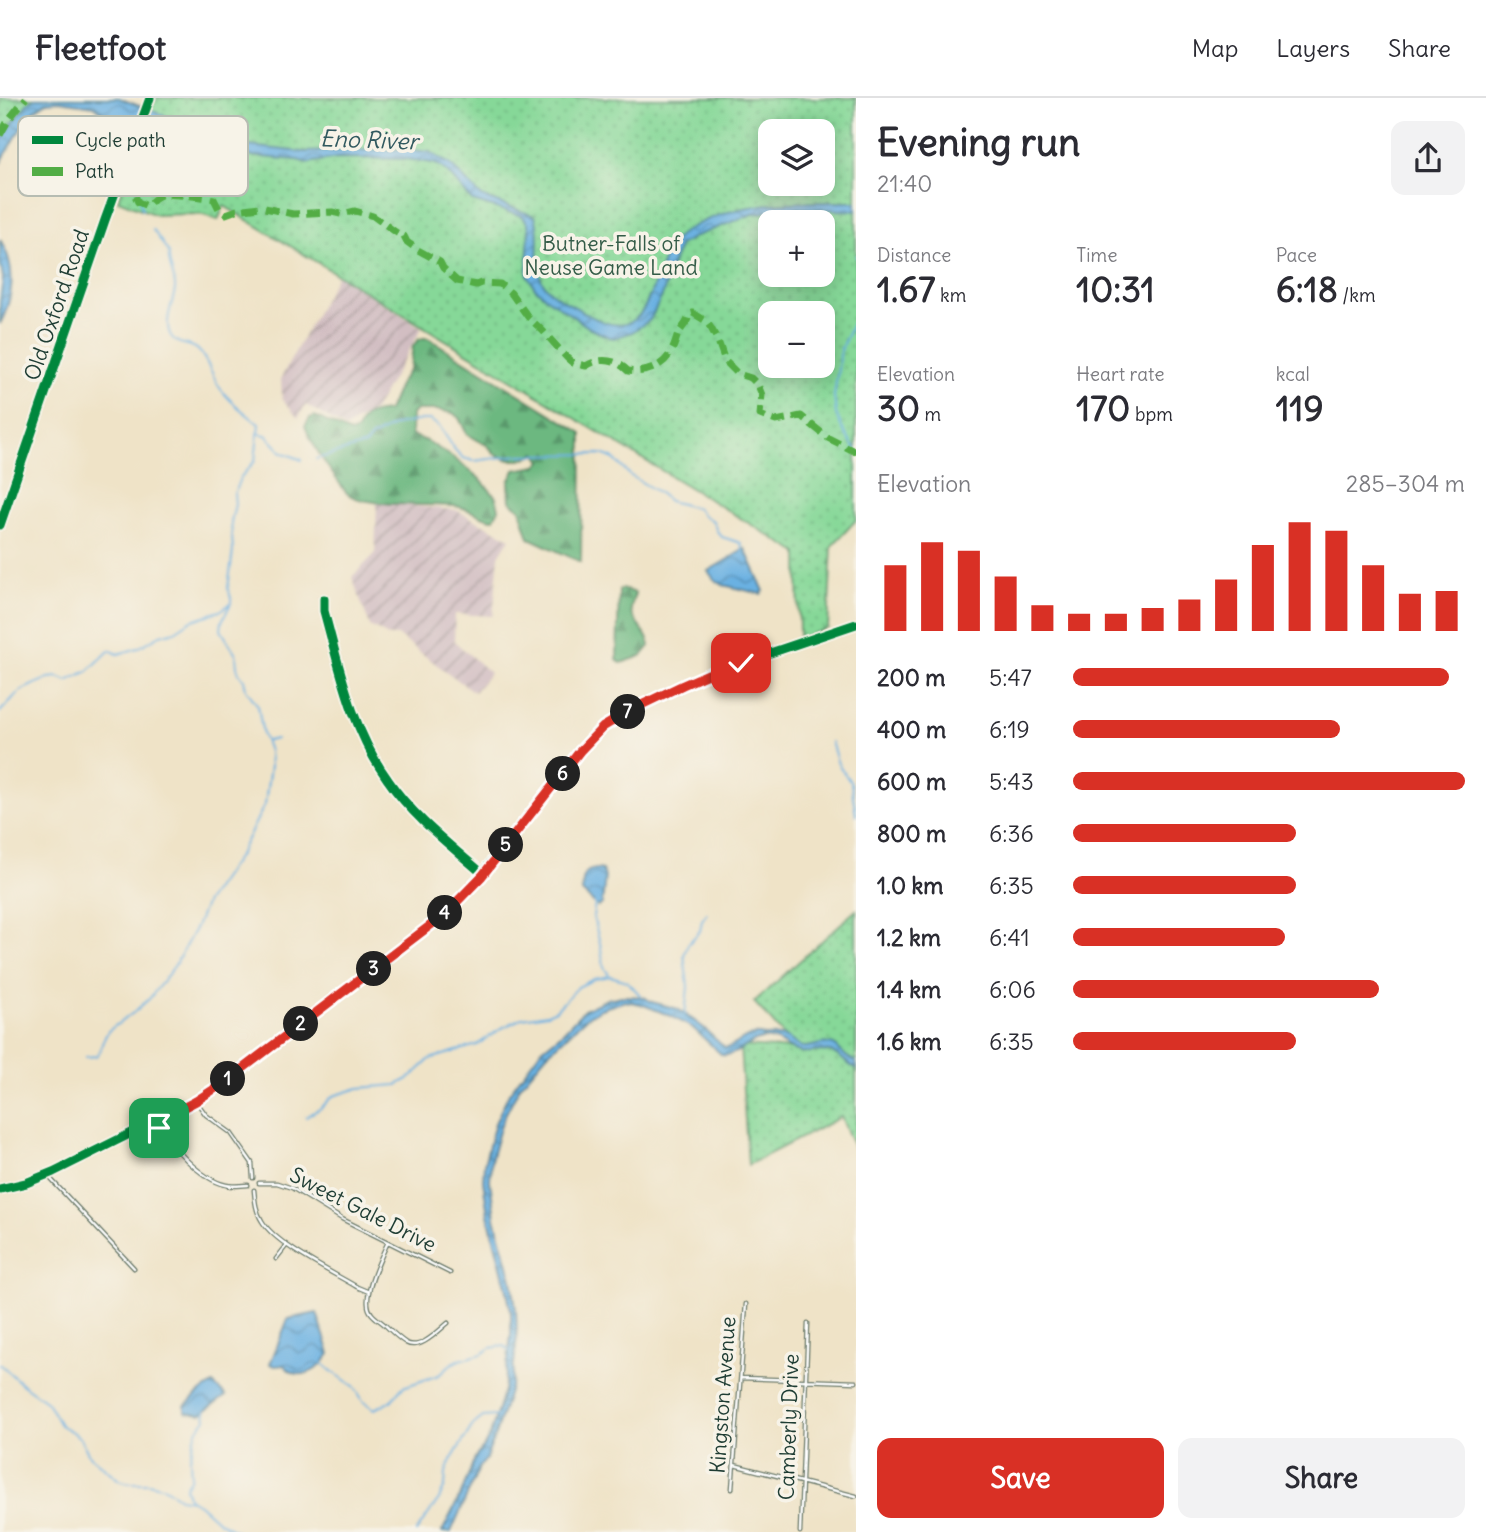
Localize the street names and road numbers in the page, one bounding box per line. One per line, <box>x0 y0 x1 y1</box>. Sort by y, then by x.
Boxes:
street label: Old Oxford Road <box>18 226 95 384</box>
street label: Sweet Gale Drive <box>286 1161 441 1258</box>
street label: Kingston Avenue <box>704 1315 741 1474</box>
street label: Camberly Drive <box>772 1353 805 1501</box>

